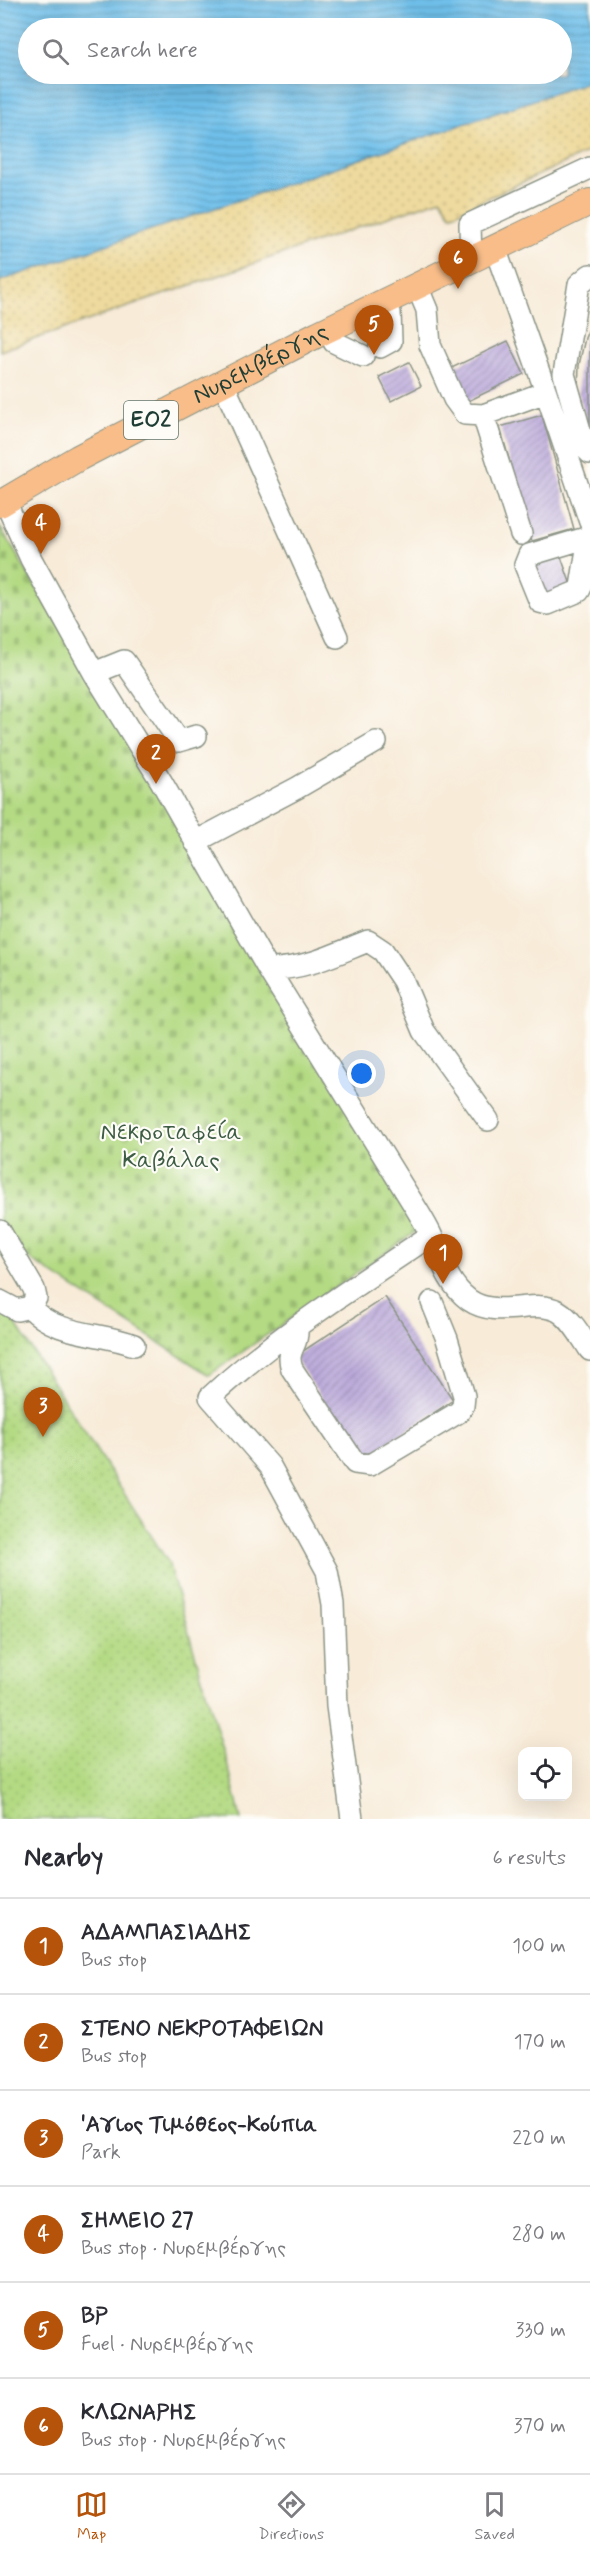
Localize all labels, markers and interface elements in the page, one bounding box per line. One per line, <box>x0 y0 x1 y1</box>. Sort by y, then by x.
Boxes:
search box <box>18 18 572 84</box>
icon: search <box>39 35 72 68</box>
text: Search here <box>87 37 198 65</box>
pin: 6 <box>438 240 478 289</box>
pin: 5 <box>354 306 394 355</box>
street label: Νυρεμβέργης <box>188 316 333 412</box>
road number: ΕΟ2 <box>124 401 178 439</box>
pin: 4 <box>22 504 60 554</box>
pin: 2 <box>136 734 176 784</box>
your location <box>347 1059 376 1088</box>
park label: Νεκροταφεία Καβάλας <box>101 1117 241 1176</box>
pin: 1 <box>424 1234 462 1284</box>
pin: 3 <box>24 1388 63 1437</box>
map controls <box>518 1747 572 1801</box>
button: locate <box>518 1747 572 1801</box>
text: Nearby <box>24 1841 103 1875</box>
text: 6 results <box>493 1845 566 1872</box>
text: ΑΔΑΜΠΑΣΙΑΔΗΣ <box>81 1919 252 1947</box>
text: 1 <box>39 1933 48 1960</box>
text: 100 m <box>512 1933 566 1960</box>
text: Bus stop <box>81 1947 147 1974</box>
text: ΣΤΕΝΟ ΝΕΚΡΟΤΑΦΕΙΩΝ <box>81 2015 324 2043</box>
text: 2 <box>39 2029 48 2056</box>
text: 170 m <box>514 2029 566 2056</box>
text: Bus stop <box>81 2043 147 2070</box>
text: 'Αγιος Τιμόθεος-Κούπια <box>81 2111 317 2139</box>
text: 3 <box>39 2125 48 2152</box>
text: 220 m <box>512 2125 566 2152</box>
text: Park <box>81 2139 121 2166</box>
text: ΣΗΜΕΙΟ 27 <box>81 2207 193 2235</box>
text: 4 <box>38 2221 49 2248</box>
text: 280 m <box>512 2221 566 2248</box>
text: Bus stop · Νυρεμβέργης <box>81 2235 286 2262</box>
text: BP <box>81 2303 108 2331</box>
text: 5 <box>38 2317 50 2344</box>
text: 330 m <box>515 2317 566 2344</box>
text: Fuel · Νυρεμβέργης <box>81 2331 253 2358</box>
text: ΚΛΩΝΑΡΗΣ <box>81 2399 197 2427</box>
text: 6 <box>38 2413 49 2440</box>
text: 370 m <box>514 2413 566 2440</box>
text: Bus stop · Νυρεμβέργης <box>81 2427 286 2454</box>
tab: Map <box>75 2488 108 2545</box>
tab: Directions <box>258 2488 324 2545</box>
tab: Saved <box>474 2488 515 2545</box>

